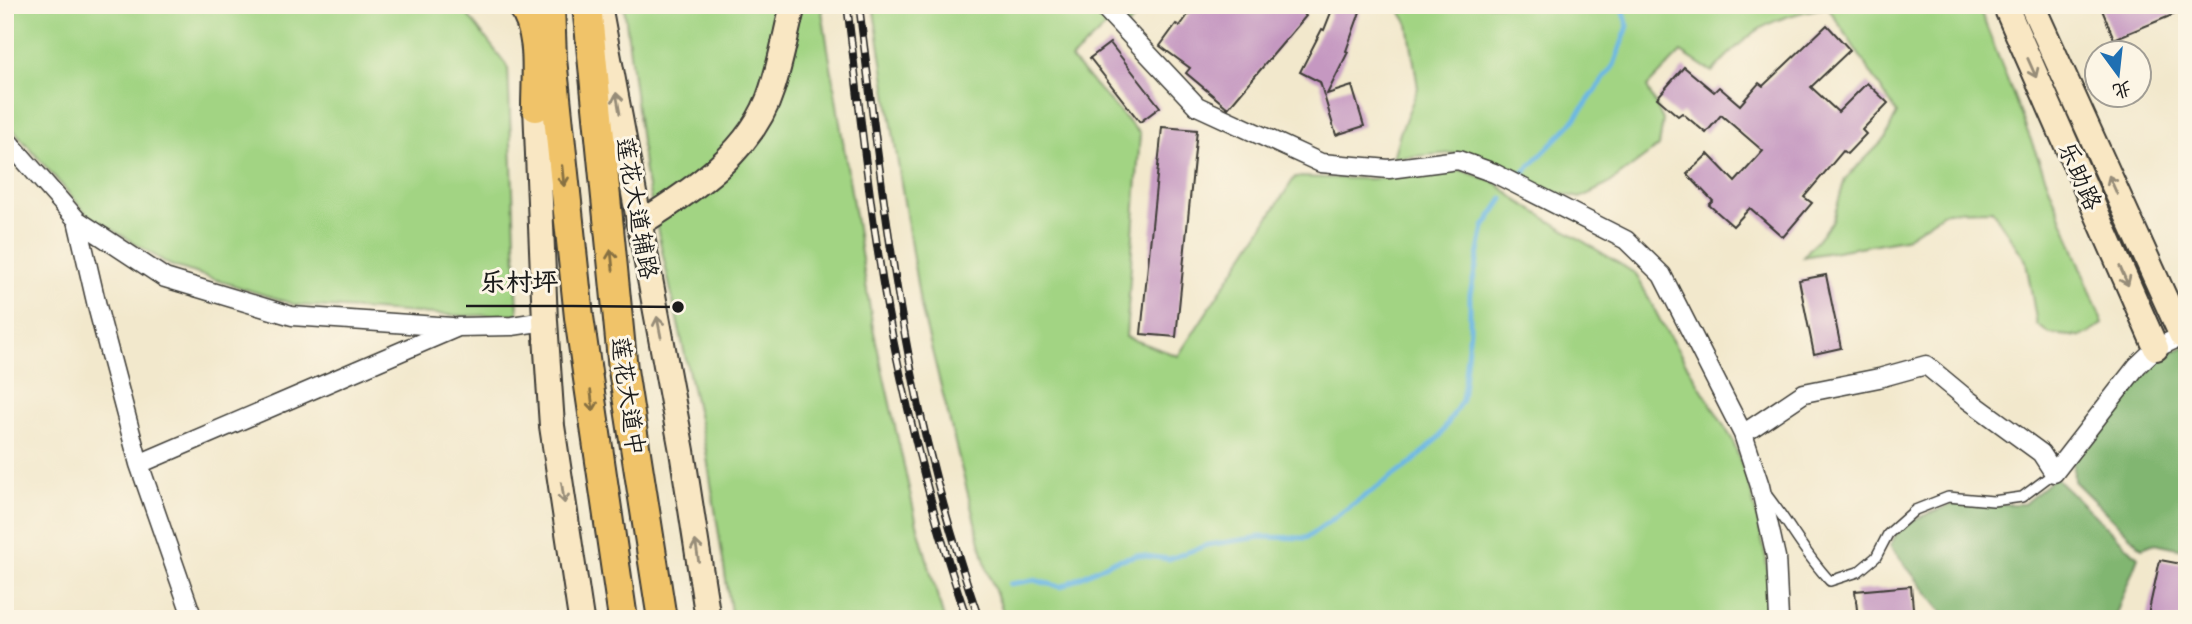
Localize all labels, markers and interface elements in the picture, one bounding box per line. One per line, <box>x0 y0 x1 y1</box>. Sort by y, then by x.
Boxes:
north arrow <box>2084 38 2154 108</box>
one-way arrow <box>2026 57 2039 78</box>
text: 北 <box>2109 73 2134 101</box>
one-way arrow <box>610 92 624 115</box>
street label: 莲花大道辅路 <box>607 135 662 282</box>
street label: 乐助路 <box>2049 138 2107 216</box>
one-way arrow <box>557 164 570 187</box>
one-way arrow <box>2106 175 2119 196</box>
one-way arrow <box>605 249 618 272</box>
callout: 乐村坪 <box>466 259 572 306</box>
one-way arrow <box>2118 265 2131 286</box>
text: 乐村坪 <box>480 270 558 302</box>
one-way arrow <box>651 316 665 339</box>
street label: 莲花大道中 <box>602 335 648 458</box>
one-way arrow <box>586 390 599 412</box>
one-way arrow <box>556 481 569 504</box>
one-way arrow <box>691 540 704 563</box>

